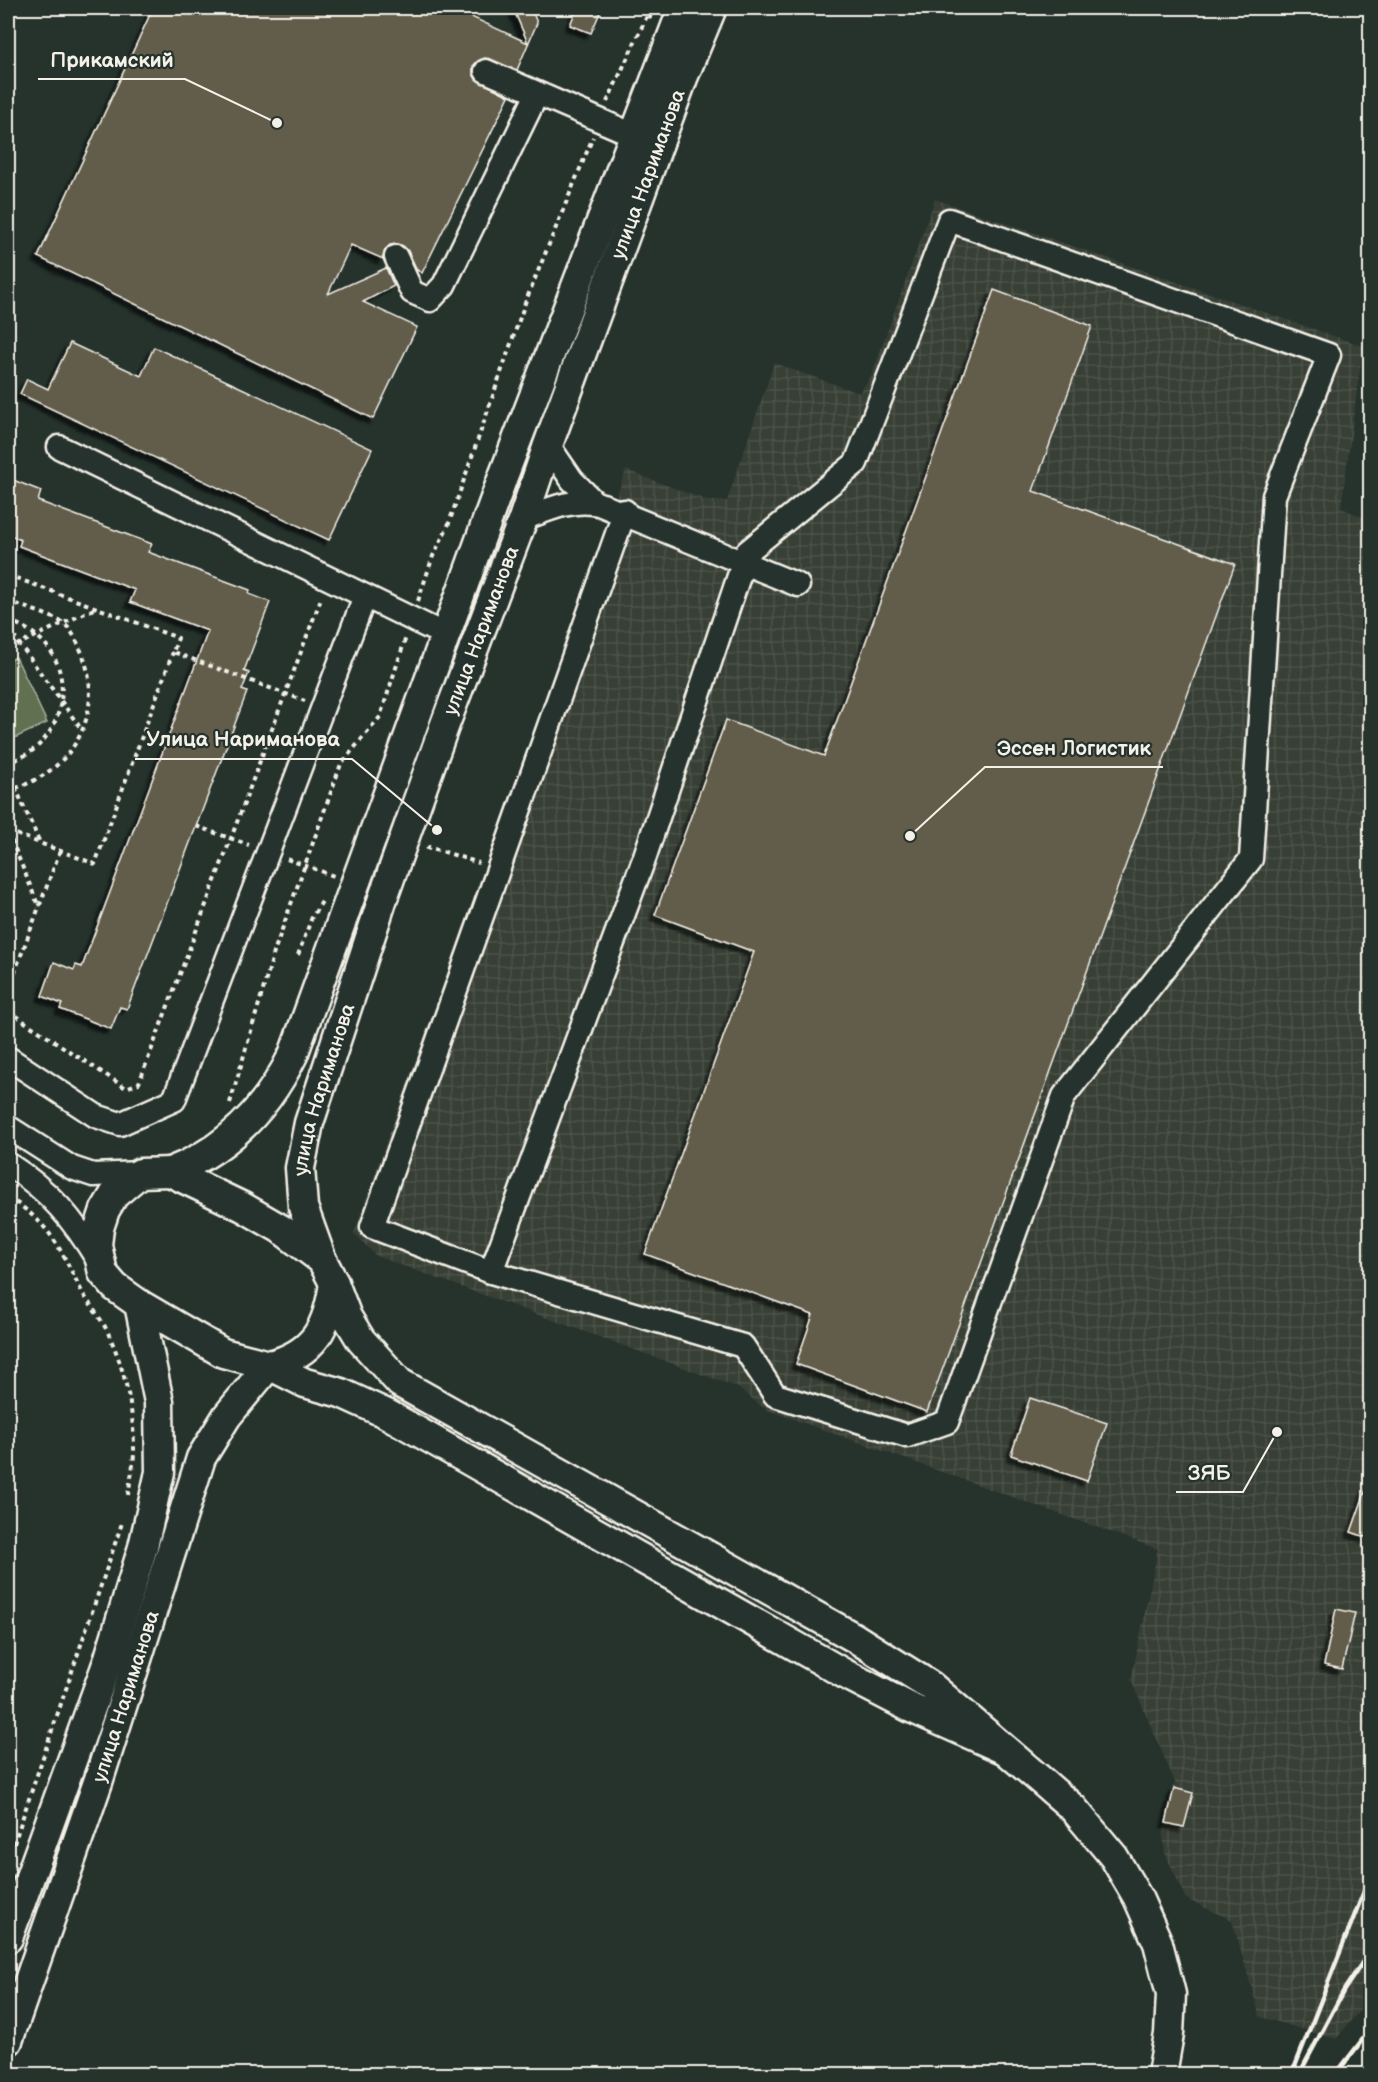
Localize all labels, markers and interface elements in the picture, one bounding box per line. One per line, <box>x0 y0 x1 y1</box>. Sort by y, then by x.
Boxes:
callout: Прикамский <box>38 40 185 79</box>
text: Прикамский <box>50 48 174 73</box>
street label: улица Нариманова <box>606 86 691 263</box>
street label: улица Нариманова <box>439 543 525 719</box>
callout: Улица Нариманова <box>135 720 352 759</box>
text: Улица Нариманова <box>146 727 340 752</box>
callout: Эссен Логистик <box>985 728 1163 767</box>
text: Эссен Логистик <box>997 736 1152 761</box>
street label: улица Нариманова <box>289 1000 361 1177</box>
callout: ЗЯБ <box>1176 1453 1243 1492</box>
text: ЗЯБ <box>1188 1461 1231 1486</box>
street label: улица Нариманова <box>88 1608 165 1786</box>

